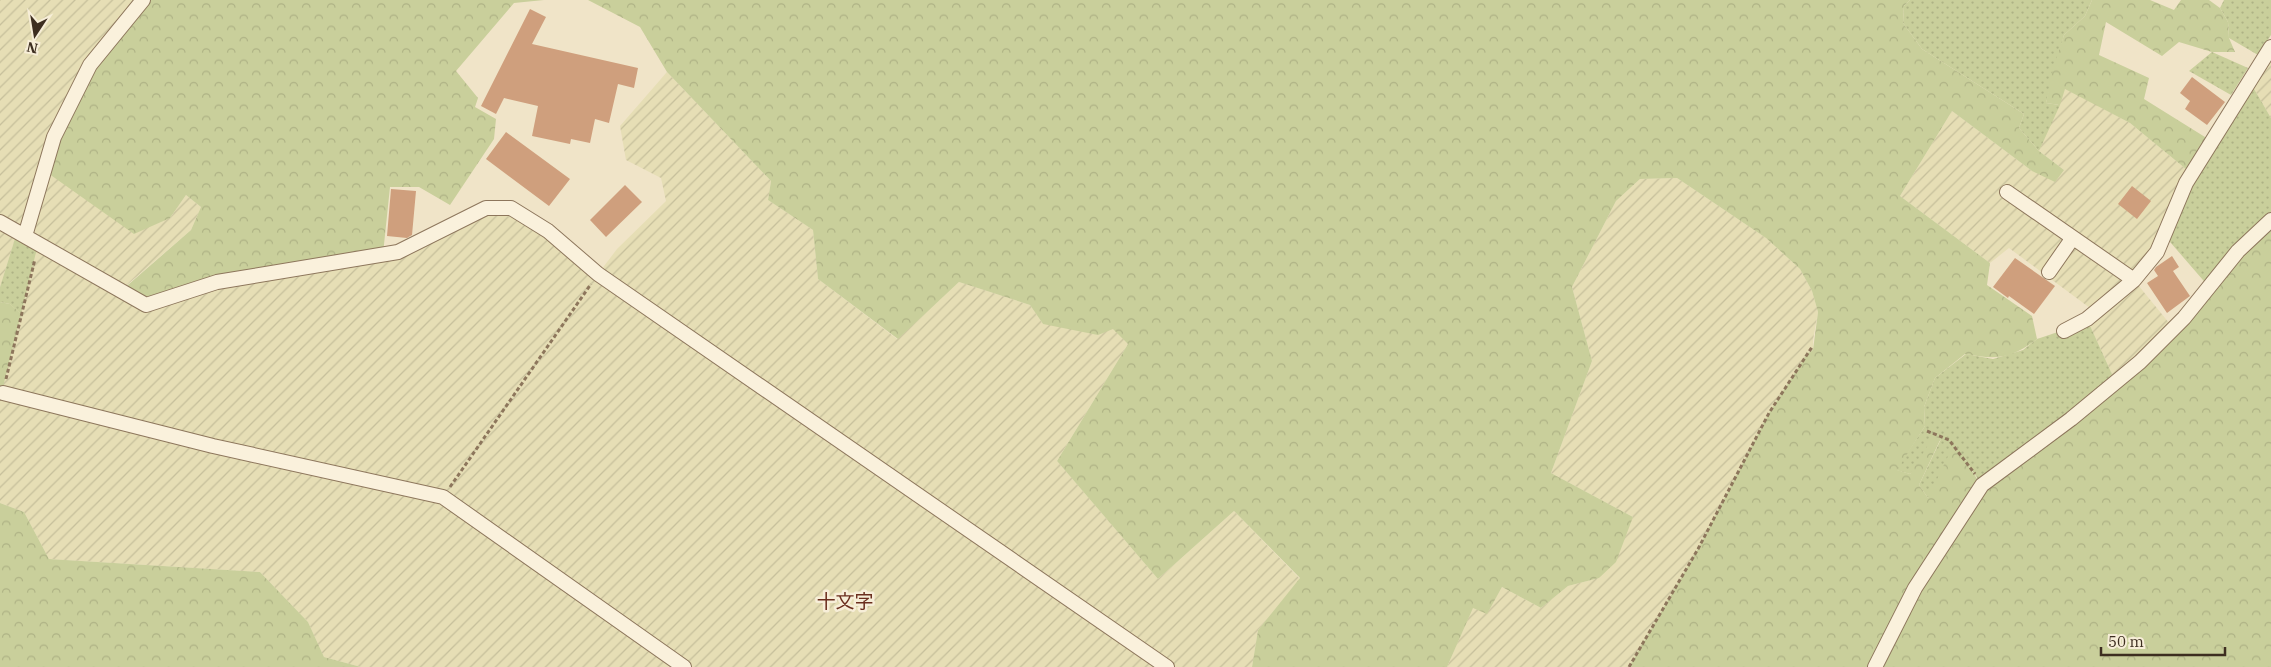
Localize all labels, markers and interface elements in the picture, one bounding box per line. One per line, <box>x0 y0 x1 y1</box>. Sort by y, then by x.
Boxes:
north arrow <box>10 10 60 60</box>
text: N <box>25 38 40 58</box>
district label: 十文字 <box>816 589 874 613</box>
scale bar <box>2101 624 2225 656</box>
text: 50 m <box>2108 632 2144 651</box>

